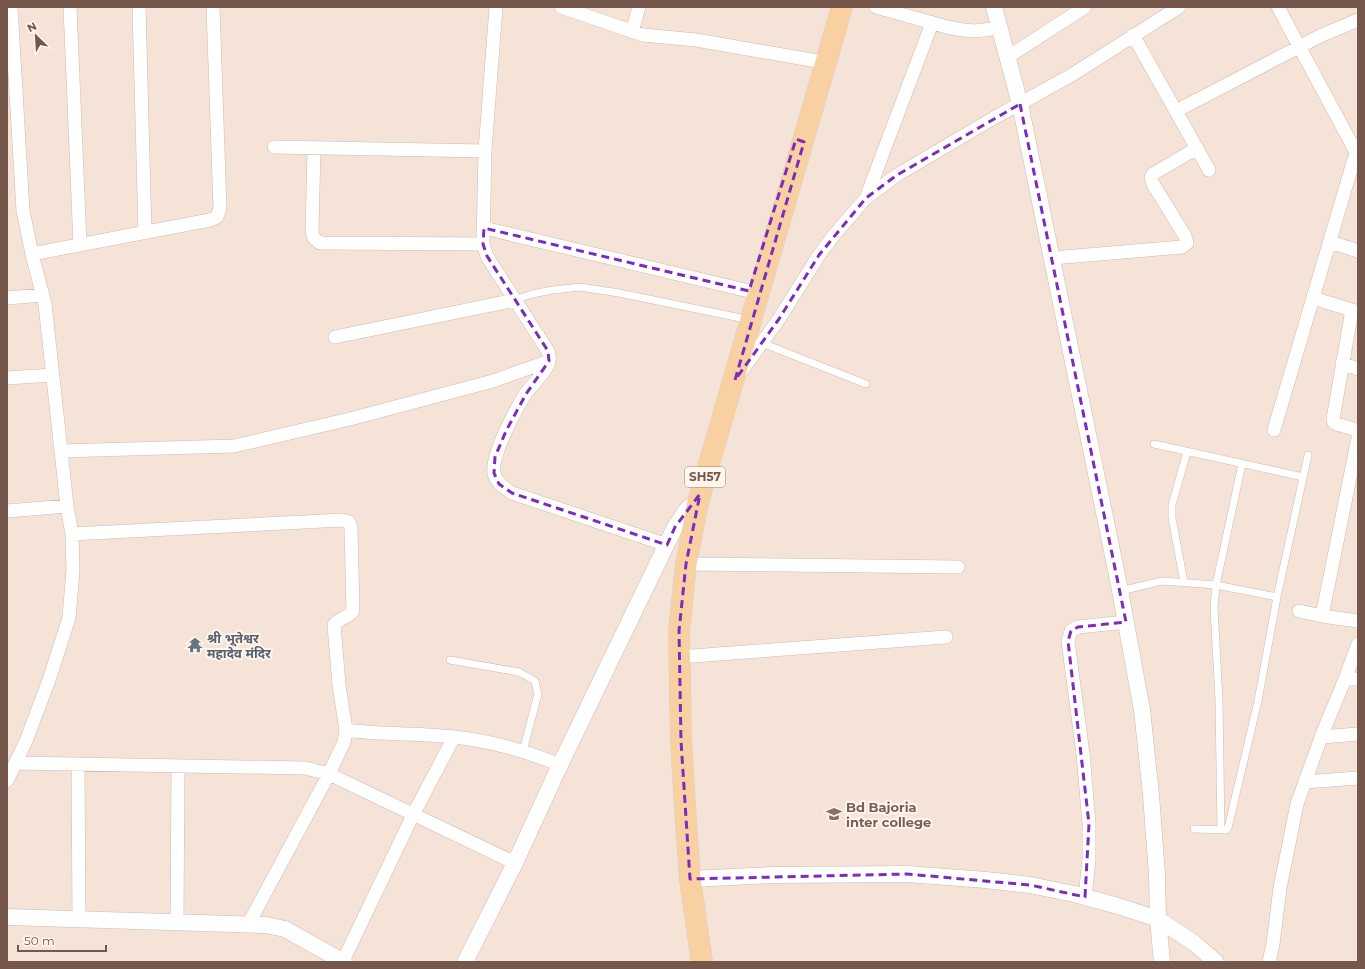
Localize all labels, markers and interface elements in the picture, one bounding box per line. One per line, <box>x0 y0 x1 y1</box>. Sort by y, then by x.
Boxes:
north arrow <box>16 16 56 56</box>
text: N <box>25 19 39 35</box>
road number: SH57 <box>685 467 725 487</box>
place label: श्री भूतेश्वर महादेव मंदिर <box>207 630 271 661</box>
temple icon: श्री भूतेश्वर महादेव मंदिर <box>186 636 204 654</box>
place label: Bd Bajoria inter college <box>846 799 931 830</box>
school or university icon: Bd Bajoria inter college <box>825 805 843 823</box>
scale bar <box>18 927 106 953</box>
text: 50 m <box>24 933 55 948</box>

